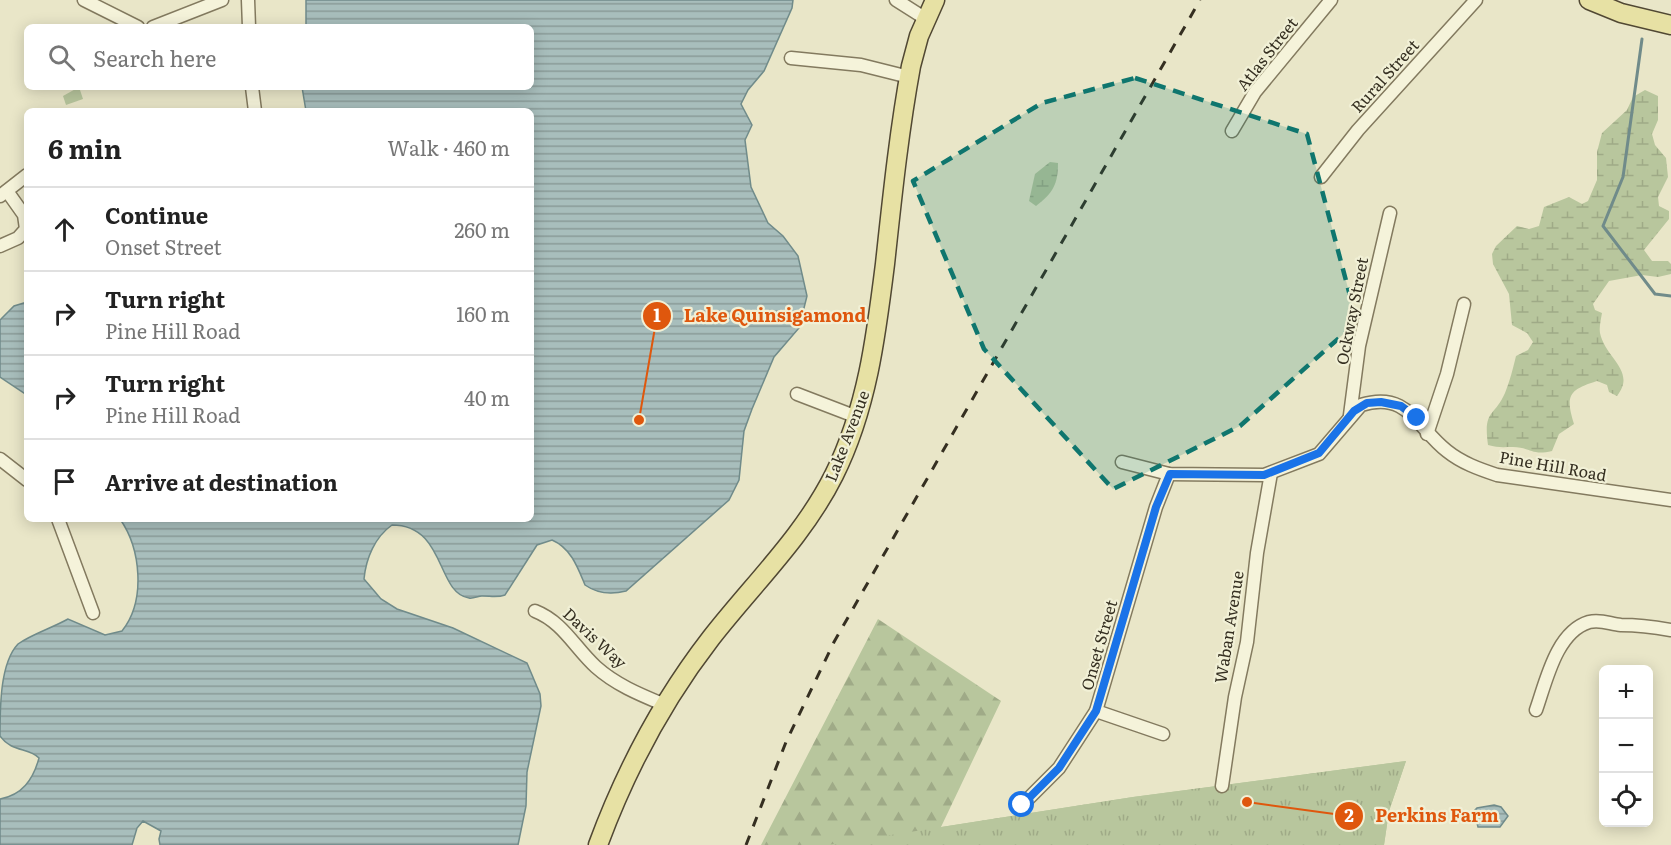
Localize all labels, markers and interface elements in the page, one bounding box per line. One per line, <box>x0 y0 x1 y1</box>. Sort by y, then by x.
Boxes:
street label: Atlas Street <box>1230 11 1303 95</box>
search box <box>24 24 534 90</box>
street label: Rural Street <box>1345 33 1424 117</box>
icon: search <box>45 41 78 74</box>
text: Search here <box>93 41 216 74</box>
text: 6 min <box>48 128 122 167</box>
text: Walk · 460 m <box>387 132 510 162</box>
text: Continue <box>105 198 208 231</box>
icon: ahead <box>48 213 81 246</box>
text: 260 m <box>454 214 510 244</box>
text: Onset Street <box>105 231 222 261</box>
street label: Ockway Street <box>1329 254 1373 367</box>
text: Turn right <box>105 282 225 315</box>
icon: right <box>48 297 81 330</box>
text: 160 m <box>456 298 510 328</box>
callout: Lake Quinsigamond <box>642 298 878 334</box>
text: 1 <box>653 301 661 328</box>
text: Lake Quinsigamond <box>684 301 866 328</box>
text: Pine Hill Road <box>105 315 241 345</box>
text: Turn right <box>105 366 225 399</box>
icon: right <box>48 381 81 414</box>
text: 40 m <box>464 382 510 412</box>
street label: Lake Avenue <box>818 386 874 485</box>
text: Pine Hill Road <box>105 399 241 429</box>
route end <box>1403 404 1429 430</box>
street label: Pine Hill Road <box>1498 444 1609 486</box>
icon: arrive <box>48 465 81 498</box>
text: Arrive at destination <box>105 465 338 498</box>
street label: Waban Avenue <box>1207 569 1249 685</box>
street label: Onset Street <box>1074 596 1123 693</box>
street label: Davis Way <box>558 601 634 674</box>
map controls <box>1599 665 1653 827</box>
button: + <box>1599 665 1653 719</box>
button: − <box>1599 719 1653 773</box>
button: locate <box>1599 773 1653 827</box>
route start <box>1008 791 1034 817</box>
callout: Perkins Farm <box>1334 798 1511 834</box>
text: 2 <box>1344 801 1354 828</box>
text: Perkins Farm <box>1375 801 1499 828</box>

